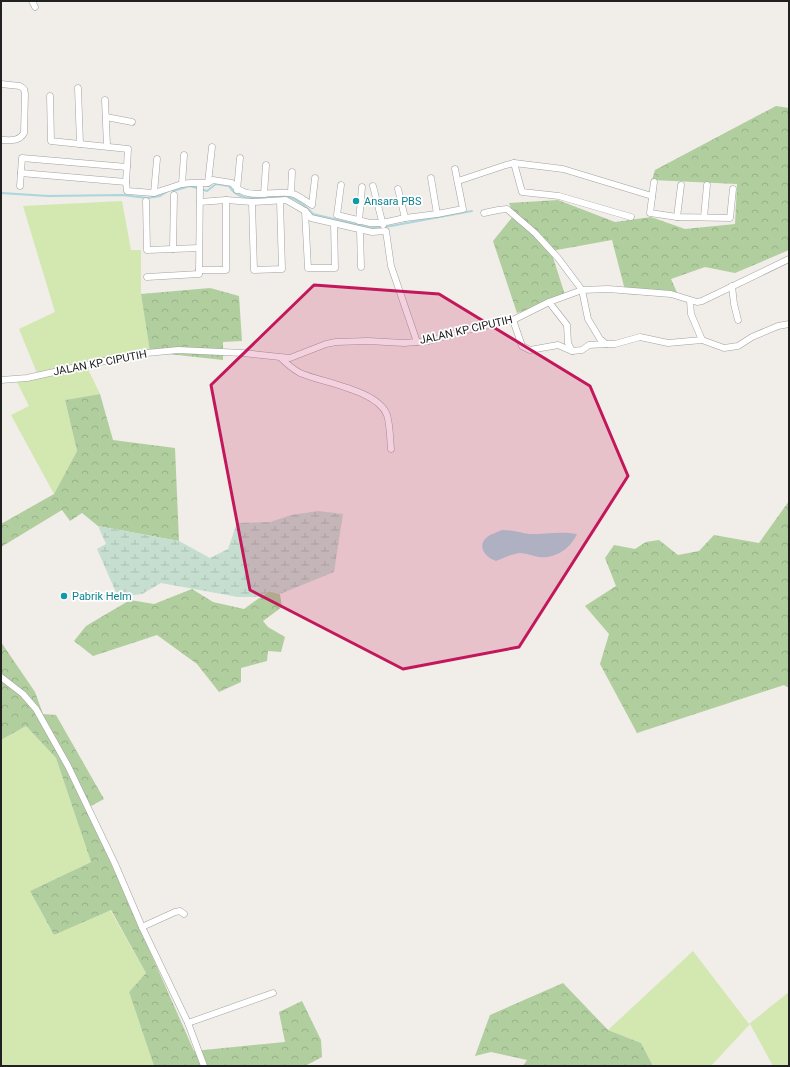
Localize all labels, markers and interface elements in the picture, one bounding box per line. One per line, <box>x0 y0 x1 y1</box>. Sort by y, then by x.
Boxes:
place label: Ansara PBS <box>364 195 422 208</box>
marker: Ansara PBS <box>351 196 361 206</box>
street label: JALAN KP CIPUTIH <box>418 313 514 347</box>
street label: JALAN KP CIPUTIH <box>52 348 148 378</box>
place label: Pabrik Helm <box>72 590 132 603</box>
marker: Pabrik Helm <box>59 591 69 601</box>

